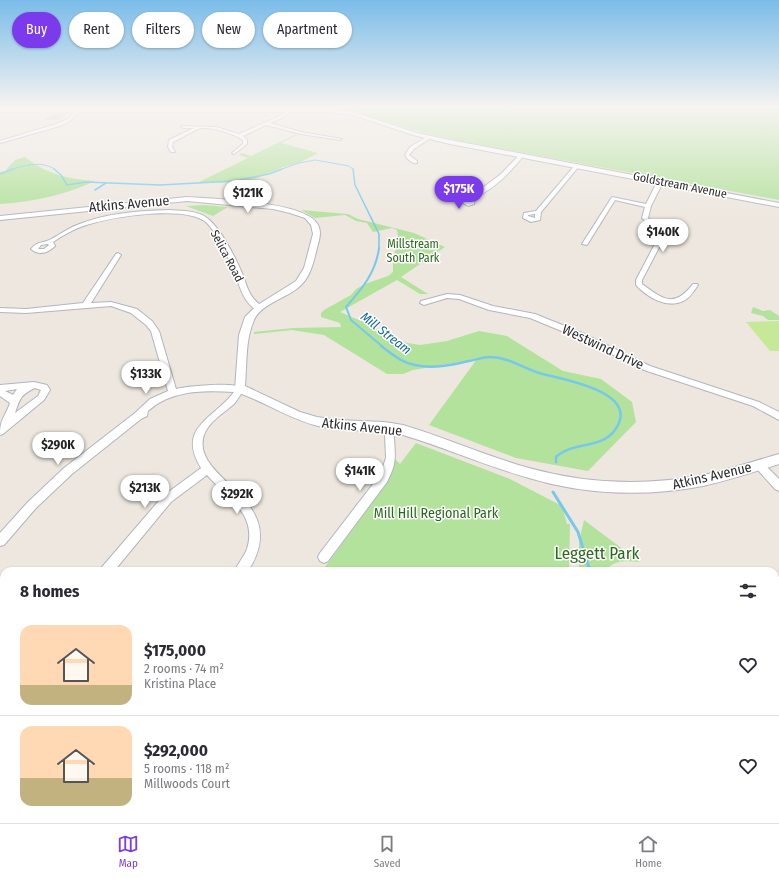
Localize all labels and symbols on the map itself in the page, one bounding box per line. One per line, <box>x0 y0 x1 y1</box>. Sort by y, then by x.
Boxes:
street label: Goldstream Avenue <box>632 169 728 201</box>
pin: $175K <box>431 176 487 210</box>
pin: $121K <box>220 180 276 214</box>
street label: Atkins Avenue <box>88 192 170 216</box>
pin: $140K <box>635 219 691 253</box>
street label: Selica Road <box>208 228 246 284</box>
park label: Millstream South Park <box>387 237 440 265</box>
water label: Mill Stream <box>358 309 414 357</box>
street label: Westwind Drive <box>559 321 647 373</box>
pin: $133K <box>118 361 174 395</box>
street label: Atkins Avenue <box>321 414 403 440</box>
pin: $290K <box>30 432 86 466</box>
pin: $141K <box>332 458 388 492</box>
street label: Atkins Avenue <box>671 459 753 493</box>
pin: $213K <box>117 475 173 509</box>
pin: $292K <box>209 481 265 515</box>
park label: Mill Hill Regional Park <box>374 505 499 522</box>
park label: Leggett Park <box>555 543 640 564</box>

